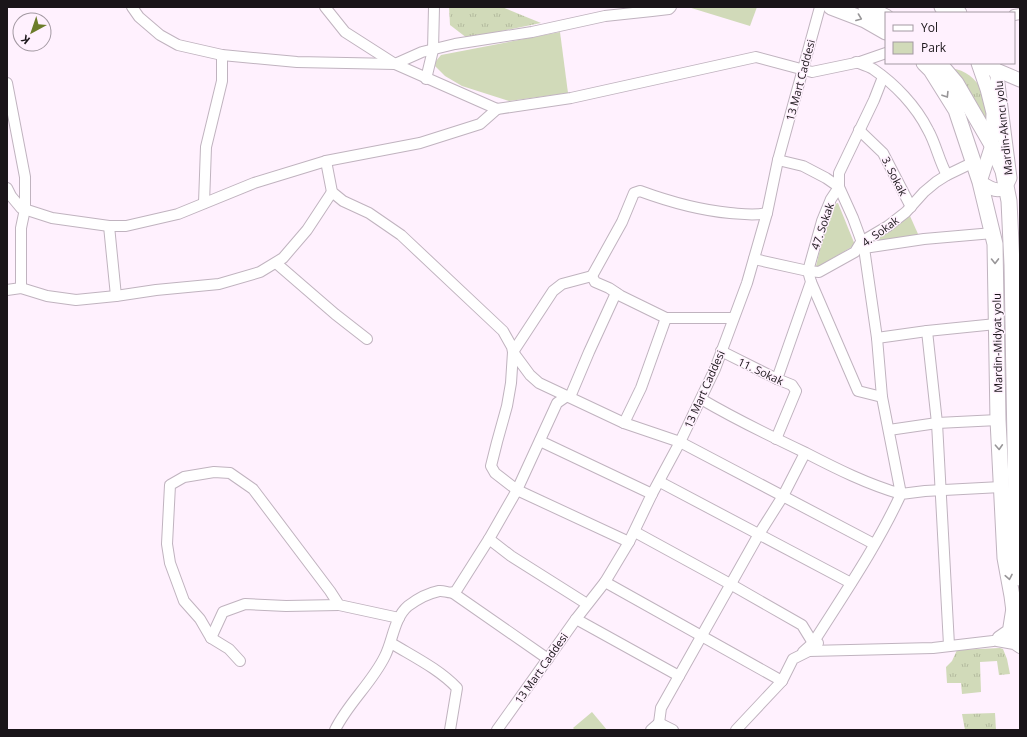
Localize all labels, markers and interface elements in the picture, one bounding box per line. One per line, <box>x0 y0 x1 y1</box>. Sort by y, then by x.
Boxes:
north arrow <box>12 12 52 52</box>
legend <box>885 12 1015 64</box>
one-way arrow <box>856 13 863 21</box>
text: Yol <box>921 19 938 36</box>
text: K <box>17 32 33 48</box>
street label: 13 Mart Caddesi <box>782 38 818 122</box>
text: Park <box>921 39 947 56</box>
street label: Mardin-Akıncı yolu <box>991 80 1015 176</box>
one-way arrow <box>942 91 949 98</box>
street label: 3. Sokak <box>879 154 911 198</box>
street label: 47. Sokak <box>807 200 837 251</box>
street label: 4. Sokak <box>858 212 902 250</box>
one-way arrow <box>991 258 999 264</box>
street label: Mardin-Midyat yolu <box>989 293 1005 393</box>
street label: 13 Mart Caddesi <box>680 348 728 430</box>
street label: 11. Sokak <box>736 354 786 388</box>
one-way arrow <box>995 444 1004 450</box>
one-way arrow <box>1004 574 1012 580</box>
street label: 13 Mart Caddesi <box>511 630 571 706</box>

